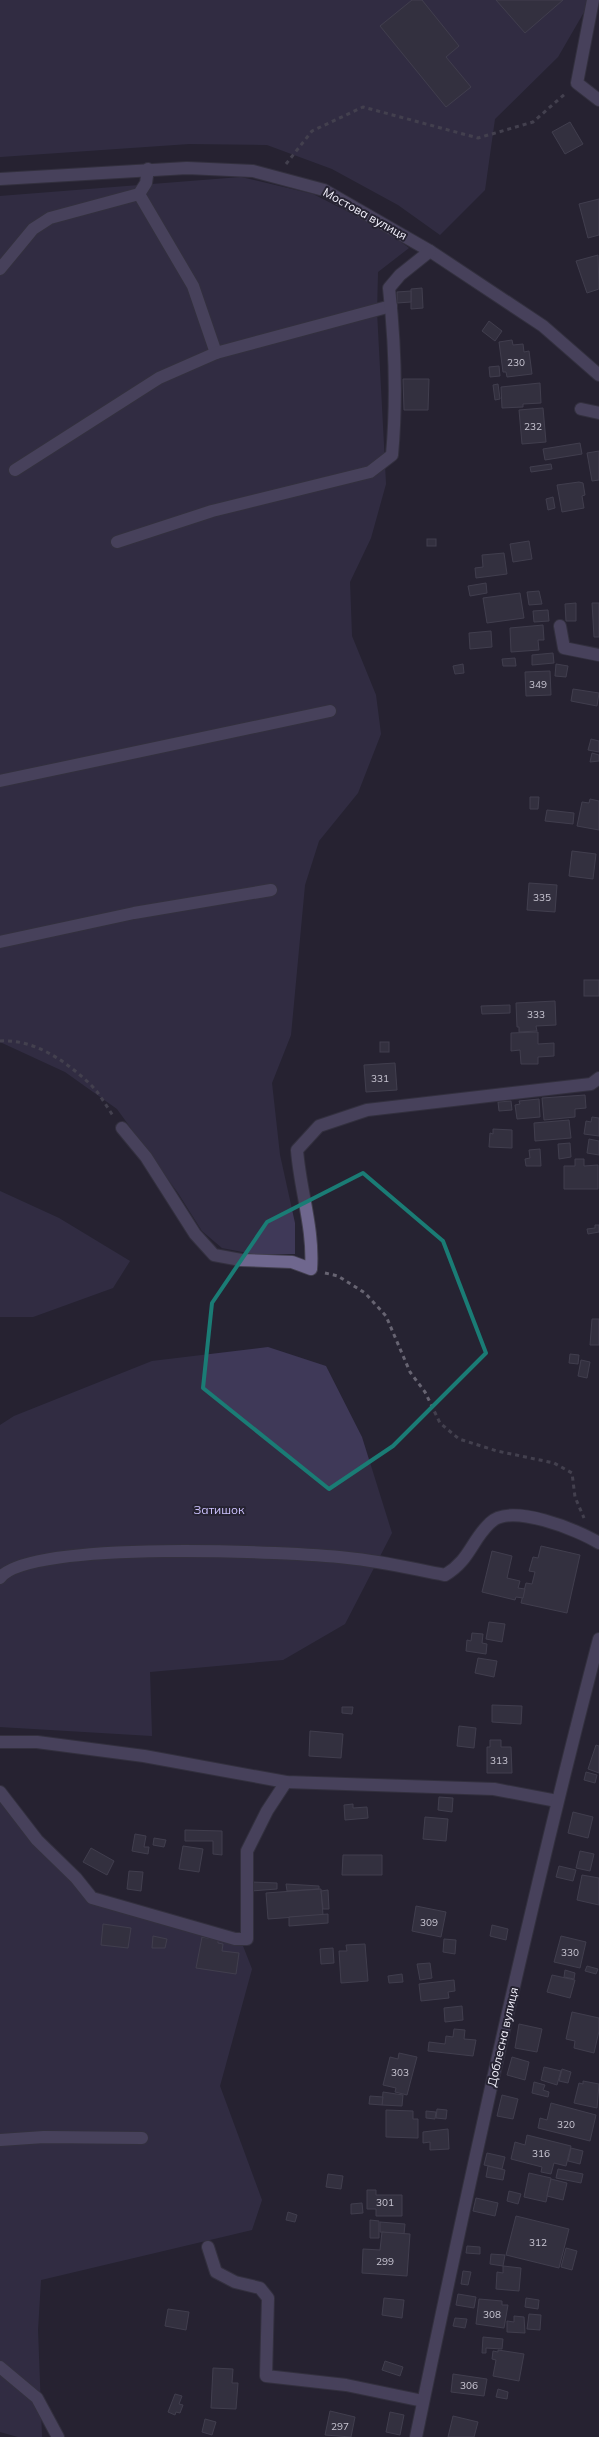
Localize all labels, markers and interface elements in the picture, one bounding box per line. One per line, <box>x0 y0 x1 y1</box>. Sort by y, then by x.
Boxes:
street label: Мостова вулиця <box>321 184 410 243</box>
house number: 230 <box>507 356 525 369</box>
house number: 232 <box>524 420 542 433</box>
house number: 349 <box>529 678 547 691</box>
house number: 335 <box>533 891 551 904</box>
house number: 333 <box>527 1008 545 1021</box>
house number: 331 <box>371 1072 389 1085</box>
park label: Затишок <box>194 1502 245 1517</box>
house number: 313 <box>490 1754 508 1767</box>
house number: 309 <box>420 1916 438 1929</box>
house number: 330 <box>561 1946 579 1959</box>
street label: Доблесна вулиця <box>484 1986 521 2088</box>
house number: 303 <box>391 2066 409 2079</box>
house number: 320 <box>557 2118 575 2131</box>
house number: 316 <box>532 2147 550 2160</box>
house number: 301 <box>376 2196 394 2209</box>
house number: 312 <box>529 2236 547 2249</box>
house number: 299 <box>376 2255 394 2268</box>
house number: 308 <box>483 2308 501 2321</box>
house number: 306 <box>460 2379 478 2392</box>
house number: 297 <box>331 2420 349 2433</box>

